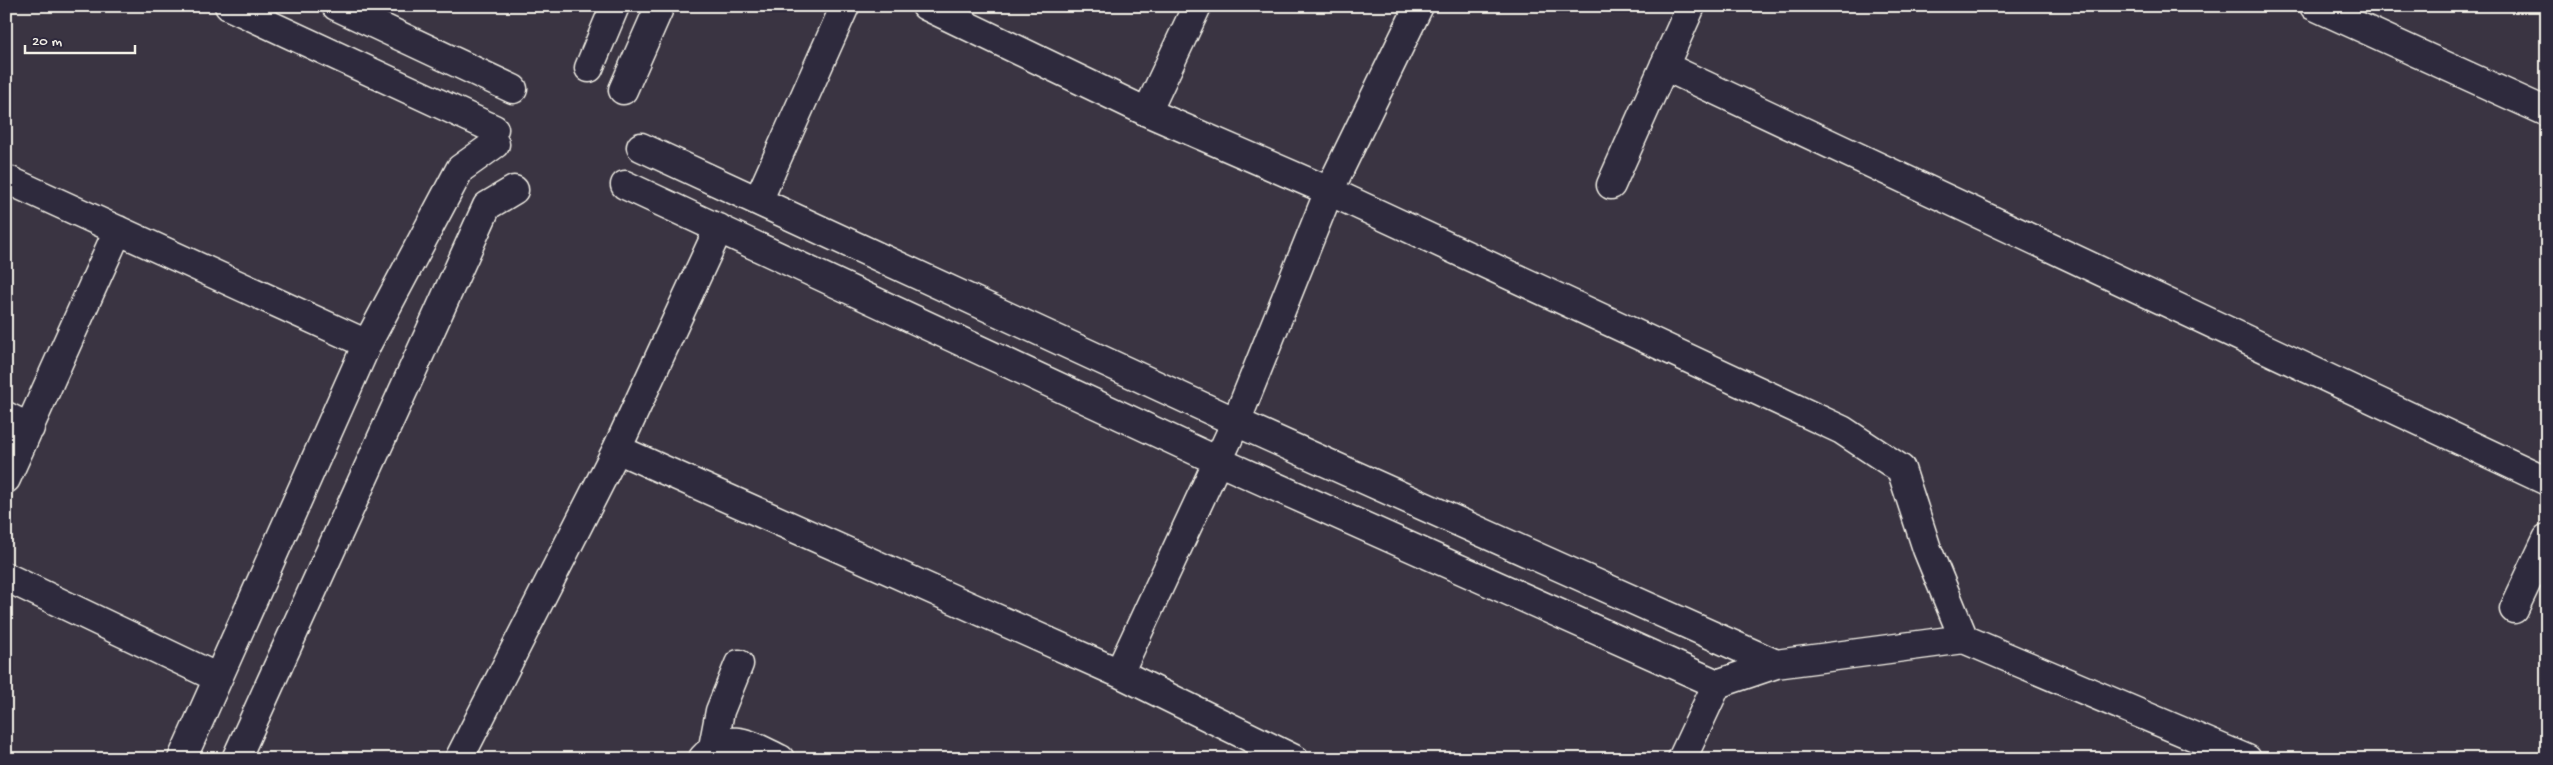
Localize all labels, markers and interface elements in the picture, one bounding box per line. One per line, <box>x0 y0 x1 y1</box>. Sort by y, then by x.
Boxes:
scale bar <box>25 22 135 54</box>
text: 20 m <box>32 33 62 51</box>

